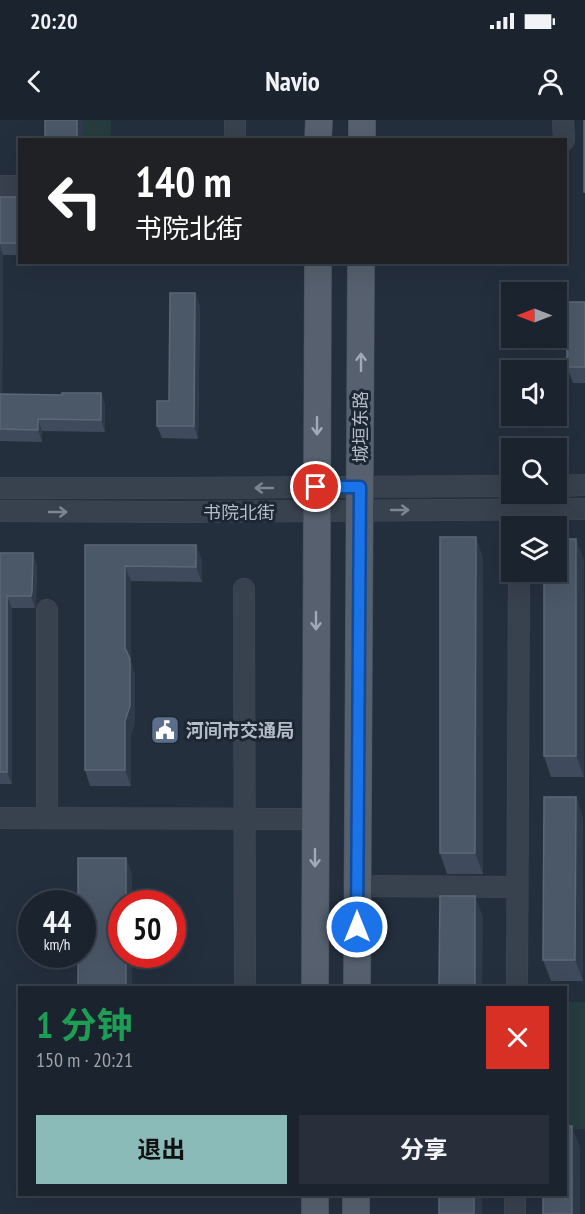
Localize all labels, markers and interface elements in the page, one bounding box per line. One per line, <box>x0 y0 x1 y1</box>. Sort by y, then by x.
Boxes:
text: 20:20 <box>30 7 78 35</box>
text: Navio <box>265 64 320 98</box>
icon: back <box>18 65 51 98</box>
icon: person <box>534 65 567 98</box>
text: 140 m <box>135 154 232 209</box>
icon: left <box>36 162 114 240</box>
text: 书院北街 <box>135 211 243 245</box>
north arrow <box>501 282 567 348</box>
map controls <box>501 282 567 582</box>
one-way arrow <box>355 352 367 372</box>
button: sound <box>501 360 567 426</box>
street label: 城垣东路 <box>349 391 372 463</box>
one-way arrow <box>311 415 323 435</box>
button: search <box>501 438 567 504</box>
pin <box>290 461 341 512</box>
icon: arrive <box>299 470 332 503</box>
one-way arrow <box>255 482 275 494</box>
street label: 书院北街 <box>203 501 275 524</box>
one-way arrow <box>390 505 410 516</box>
one-way arrow <box>48 506 68 518</box>
button: layers <box>501 516 567 582</box>
one-way arrow <box>310 610 322 630</box>
public building icon: 河间市交通局 <box>149 714 181 746</box>
place label: 河间市交通局 <box>186 719 294 742</box>
one-way arrow <box>309 847 321 867</box>
speed limit sign: 50 <box>108 890 186 968</box>
position arrow <box>325 895 389 959</box>
text: 44 <box>43 902 71 941</box>
text: km/h <box>44 935 70 954</box>
text: 1 分钟 <box>36 1001 133 1048</box>
button: close <box>486 1006 549 1069</box>
text: 150 m · 20:21 <box>36 1047 133 1073</box>
button: 退出 <box>36 1115 287 1184</box>
button: 分享 <box>299 1115 549 1184</box>

